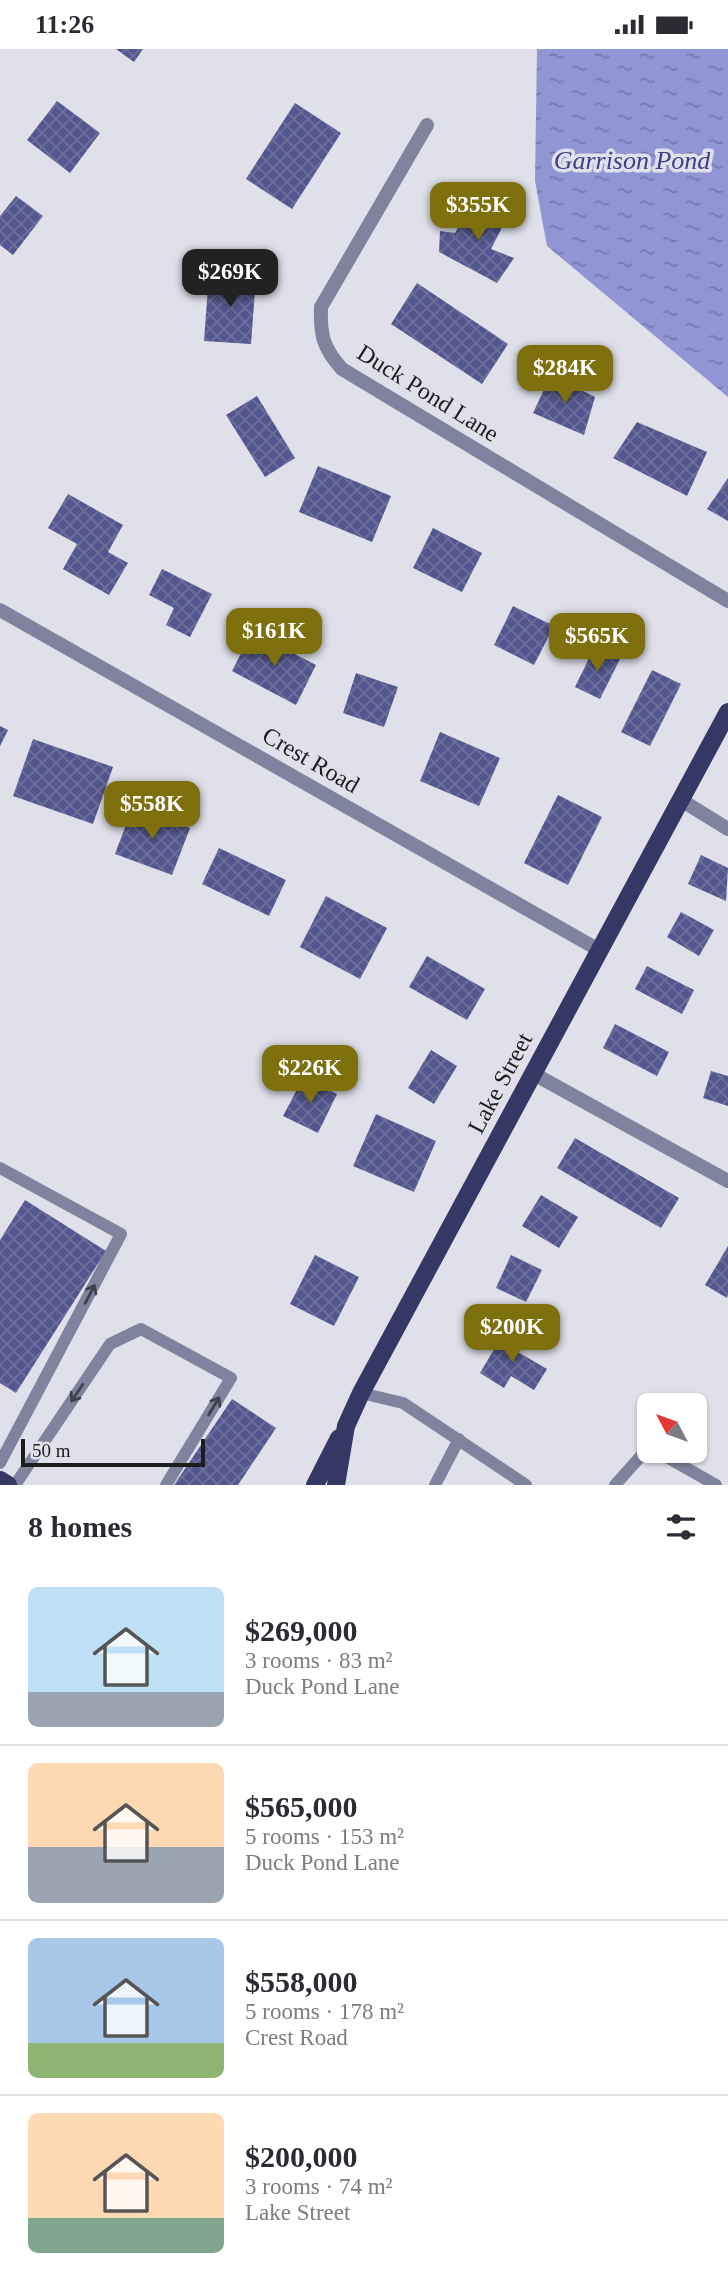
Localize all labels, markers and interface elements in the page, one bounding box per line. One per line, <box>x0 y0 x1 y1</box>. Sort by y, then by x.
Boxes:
text: 11:26 <box>35 10 94 39</box>
water label: Garrison Pond <box>554 146 711 175</box>
pin: $355K <box>429 183 527 242</box>
text: $355K <box>446 192 510 217</box>
pin: $269K <box>181 250 279 309</box>
text: $269K <box>198 259 262 284</box>
street label: Duck Pond Lane <box>353 339 503 447</box>
pin: $284K <box>516 345 614 405</box>
text: $284K <box>533 355 597 380</box>
pin: $161K <box>225 609 323 668</box>
pin: $565K <box>548 613 646 673</box>
text: $161K <box>242 618 306 643</box>
text: $565K <box>565 623 629 648</box>
street label: Crest Road <box>258 722 364 798</box>
pin: $558K <box>103 781 201 841</box>
text: $558K <box>120 791 184 816</box>
street label: Lake Street <box>463 1028 537 1138</box>
pin: $226K <box>261 1045 359 1105</box>
text: $226K <box>278 1055 342 1080</box>
one-way arrow <box>83 1285 97 1305</box>
pin: $200K <box>463 1305 561 1364</box>
text: $200K <box>480 1314 544 1339</box>
one-way arrow <box>70 1382 84 1402</box>
north arrow <box>637 1393 707 1463</box>
map controls <box>637 1393 707 1463</box>
one-way arrow <box>207 1396 221 1416</box>
scale bar <box>21 1436 205 1468</box>
text: 50 m <box>32 1440 71 1461</box>
icon: filters <box>662 1508 700 1546</box>
text: 8 homes <box>28 1510 132 1543</box>
text: $269,000 <box>245 1614 358 1647</box>
icon: home <box>84 1615 168 1699</box>
text: 3 rooms · 83 m² <box>245 1648 392 1673</box>
text: Duck Pond Lane <box>245 1674 400 1699</box>
text: $565,000 <box>245 1790 358 1823</box>
icon: home <box>84 1791 168 1875</box>
text: 5 rooms · 153 m² <box>245 1824 404 1849</box>
text: Duck Pond Lane <box>245 1850 400 1875</box>
text: $558,000 <box>245 1965 358 1998</box>
icon: home <box>84 1966 168 2050</box>
text: 5 rooms · 178 m² <box>245 1999 404 2024</box>
text: Crest Road <box>245 2025 348 2050</box>
text: $200,000 <box>245 2140 358 2173</box>
icon: home <box>84 2141 168 2225</box>
text: 3 rooms · 74 m² <box>245 2174 392 2199</box>
text: Lake Street <box>245 2200 350 2225</box>

